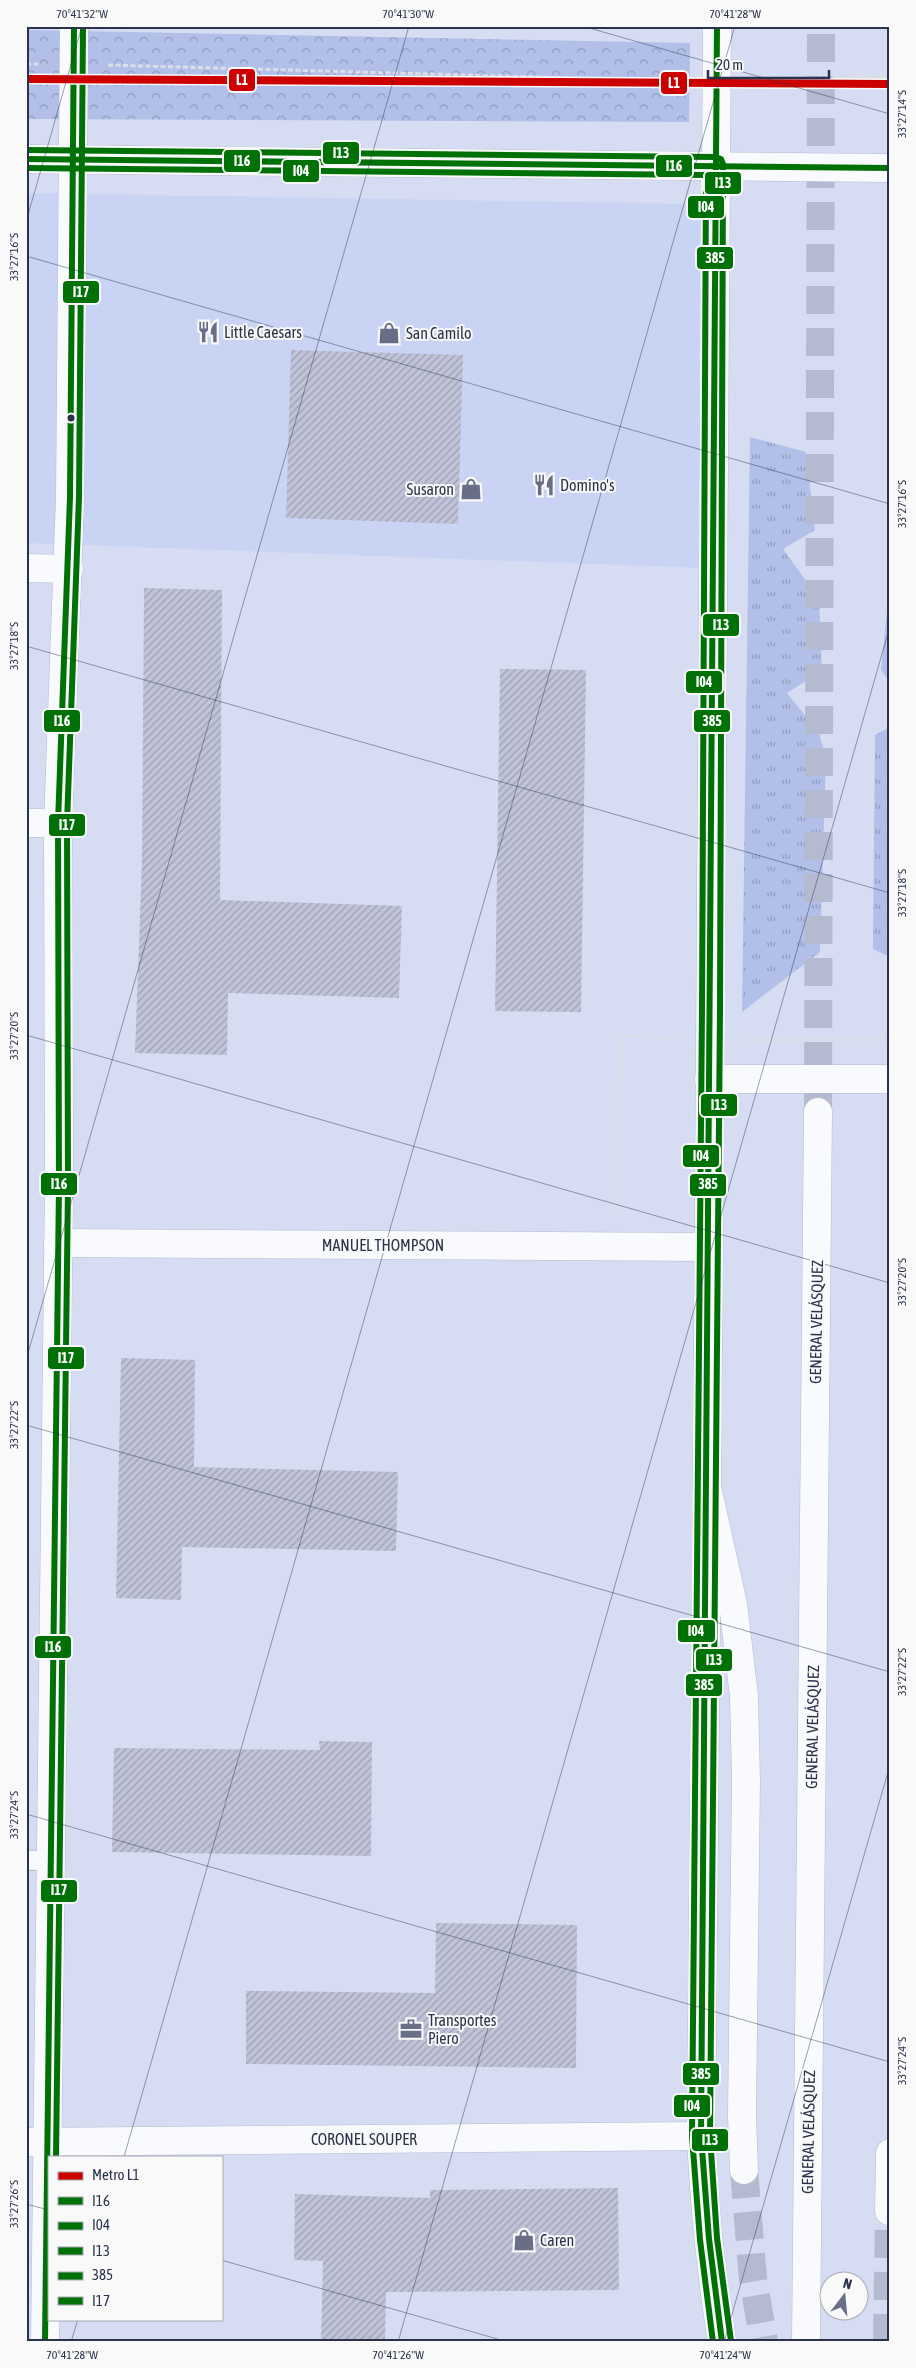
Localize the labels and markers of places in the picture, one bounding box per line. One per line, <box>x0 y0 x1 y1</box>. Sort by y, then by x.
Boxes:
restaurant icon: Little Caesars <box>195 319 221 345</box>
shop icon: San Camilo <box>376 320 402 346</box>
place label: Little Caesars <box>224 323 302 341</box>
place label: San Camilo <box>406 324 472 342</box>
unlabelled marker <box>66 413 76 423</box>
restaurant icon: Domino's <box>531 472 557 498</box>
shop icon: Susaron <box>458 476 484 502</box>
place label: Domino's <box>560 476 615 494</box>
place label: Susaron <box>406 480 454 498</box>
place label: Transportes Piero <box>428 2011 497 2047</box>
office icon: Transportes Piero <box>398 2016 424 2042</box>
shop icon: Caren <box>511 2227 537 2253</box>
place label: Caren <box>540 2231 574 2249</box>

